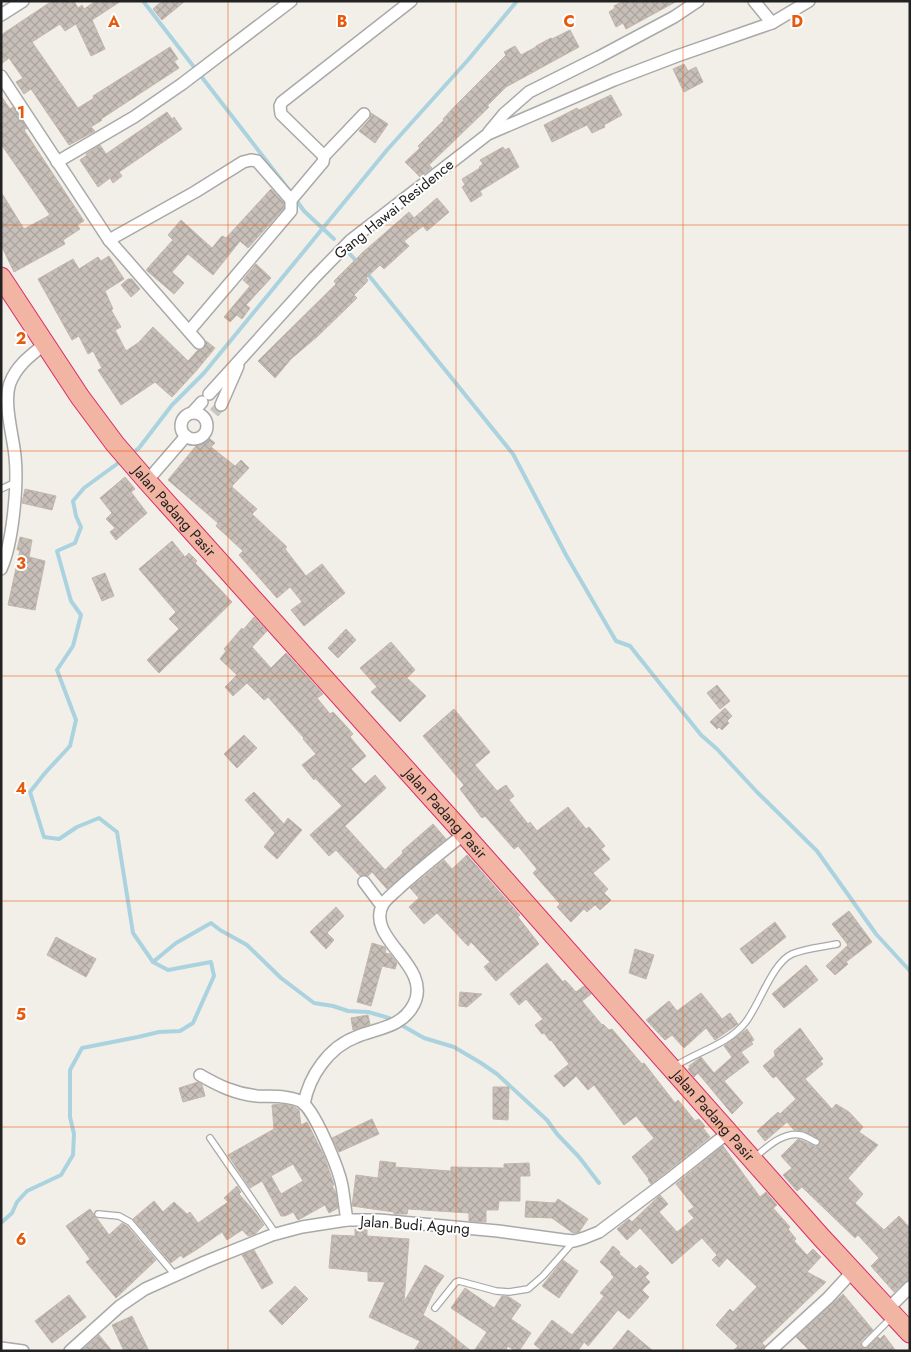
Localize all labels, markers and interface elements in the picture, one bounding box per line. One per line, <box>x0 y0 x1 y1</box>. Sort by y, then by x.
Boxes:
text: A <box>107 10 120 33</box>
text: B <box>337 10 347 33</box>
text: C <box>563 10 575 33</box>
text: D <box>791 10 803 33</box>
text: 1 <box>17 101 25 124</box>
street label: Gang Hawai Residence <box>329 154 459 264</box>
text: 2 <box>16 327 26 350</box>
street label: Jalan Padang Pasir <box>126 459 222 562</box>
text: 3 <box>16 552 26 575</box>
street label: Jalan Padang Pasir <box>397 762 493 865</box>
text: 4 <box>15 777 27 800</box>
text: 5 <box>16 1003 26 1026</box>
street label: Jalan Padang Pasir <box>666 1064 761 1167</box>
street label: Jalan Budi Agung <box>357 1210 471 1240</box>
text: 6 <box>16 1228 26 1251</box>

